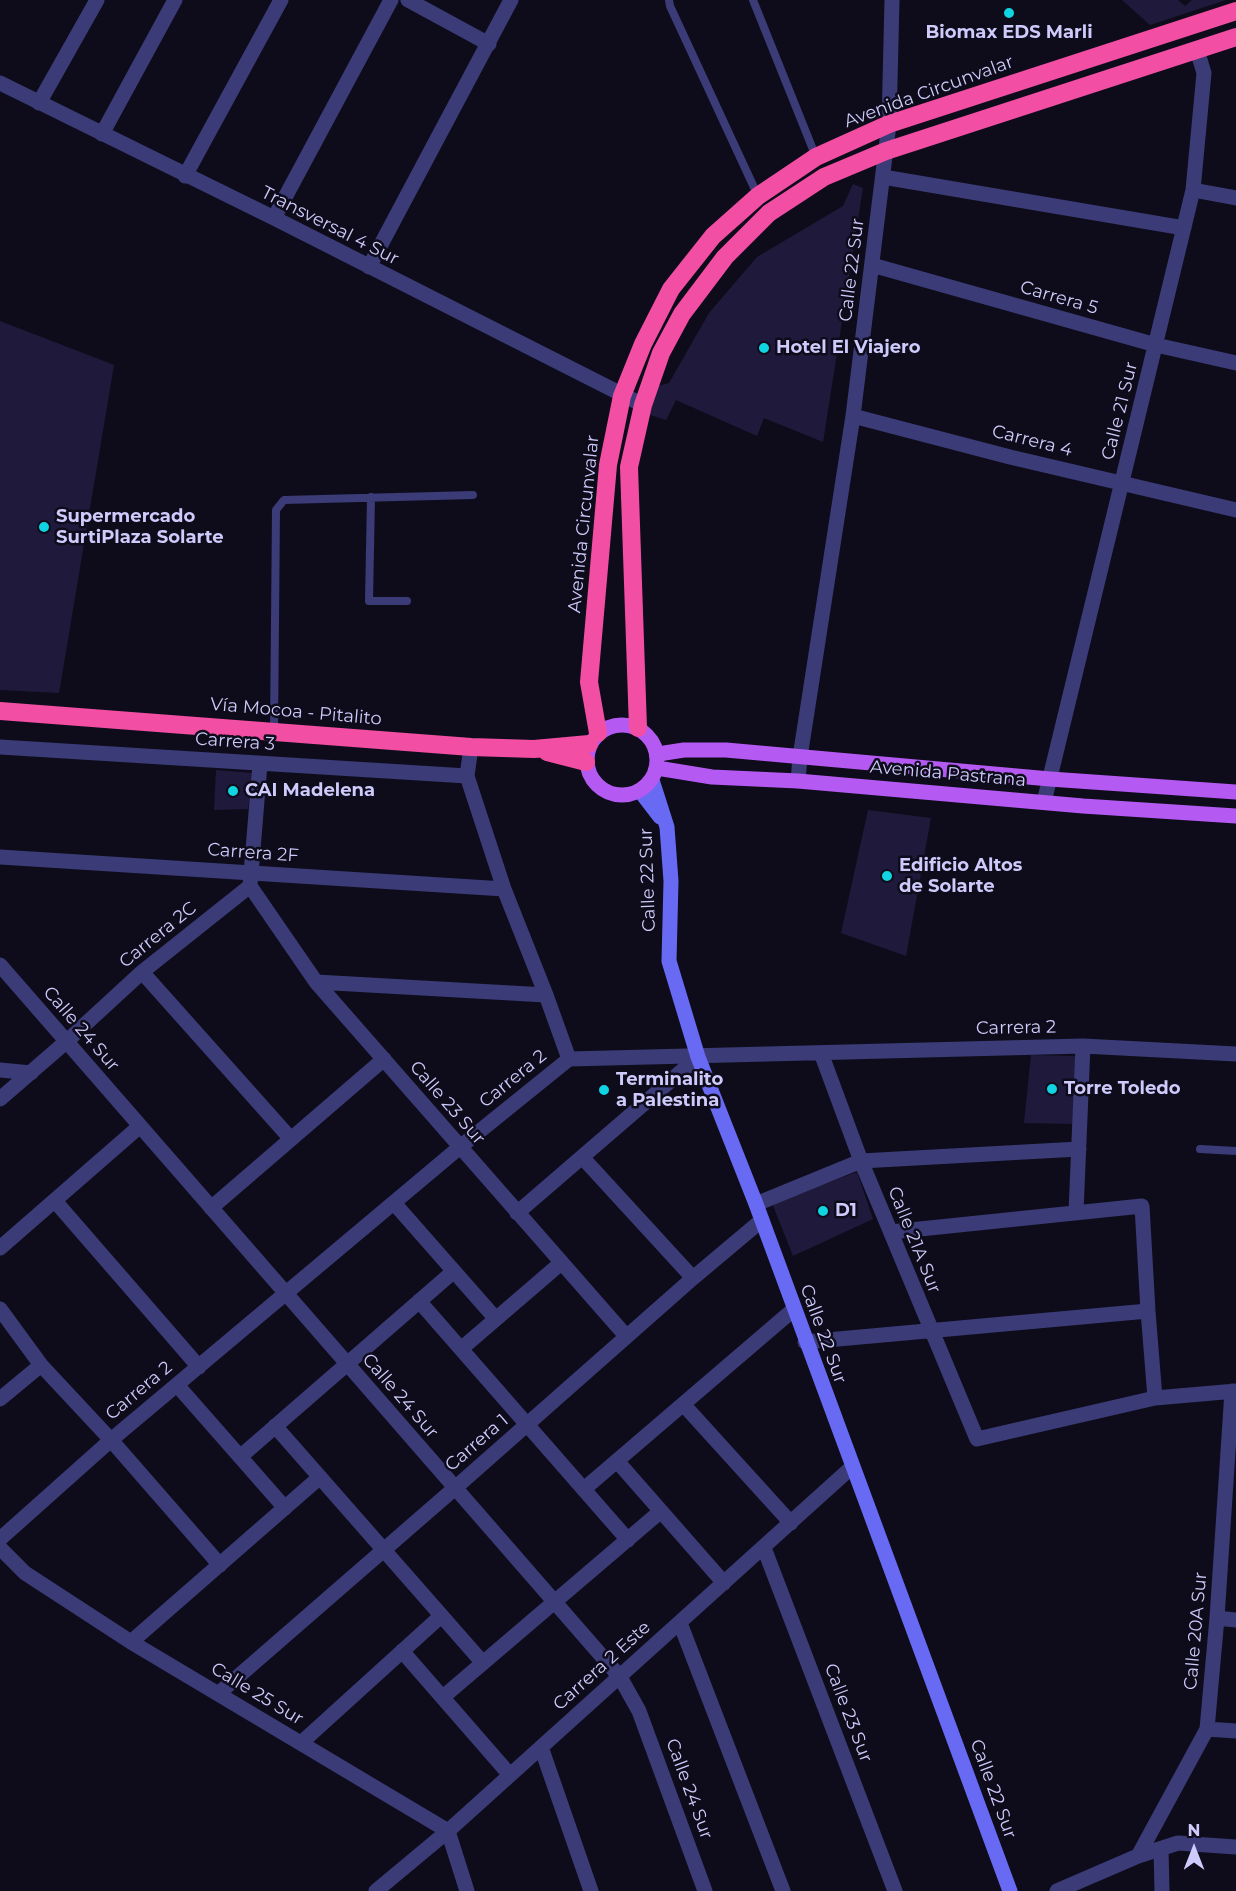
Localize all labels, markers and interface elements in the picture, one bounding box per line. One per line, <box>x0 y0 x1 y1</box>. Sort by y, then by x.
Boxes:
marker: Biomax EDS Marli <box>1002 6 1016 20</box>
place label: Biomax EDS Marli <box>925 22 1093 44</box>
street label: Avenida Circunvalar <box>841 51 1017 133</box>
street label: Transversal 4 Sur <box>258 182 402 270</box>
street label: Calle 22 Sur <box>835 217 869 323</box>
street label: Carrera 5 <box>1017 277 1101 319</box>
place label: Hotel El Viajero <box>776 337 920 359</box>
marker: Hotel El Viajero <box>757 341 771 355</box>
street label: Calle 21 Sur <box>1097 360 1143 462</box>
street label: Carrera 4 <box>990 421 1074 461</box>
street label: Avenida Circunvalar <box>564 434 604 614</box>
place label: Supermercado SurtiPlaza Solarte <box>56 506 224 548</box>
marker: Supermercado SurtiPlaza Solarte <box>37 520 51 534</box>
street label: Vía Mocoa - Pitalito <box>209 694 383 730</box>
street label: Carrera 3 <box>194 728 276 756</box>
street label: Avenida Pastrana <box>869 756 1027 792</box>
place label: CAI Madelena <box>245 780 375 802</box>
marker: CAI Madelena <box>226 784 240 798</box>
street label: Calle 22 Sur <box>635 828 661 932</box>
street label: Carrera 2F <box>207 839 299 867</box>
place label: Edificio Altos de Solarte <box>899 855 1022 898</box>
marker: Edificio Altos de Solarte <box>880 869 894 883</box>
street label: Carrera 2C <box>115 897 201 973</box>
street label: Calle 24 Sur <box>38 982 124 1076</box>
street label: Carrera 2 <box>976 1017 1056 1039</box>
street label: Carrera 2 <box>475 1045 551 1113</box>
street label: Calle 23 Sur <box>405 1057 489 1149</box>
place label: Terminalito a Palestina <box>616 1069 723 1112</box>
place label: Torre Toledo <box>1064 1078 1181 1100</box>
marker: Torre Toledo <box>1045 1082 1059 1096</box>
marker: Terminalito a Palestina <box>597 1083 611 1097</box>
street label: Calle 21A Sur <box>883 1183 945 1297</box>
place label: D1 <box>835 1200 857 1222</box>
marker: D1 <box>816 1204 830 1218</box>
street label: Calle 22 Sur <box>795 1281 851 1387</box>
street label: Calle 24 Sur <box>357 1349 443 1443</box>
street label: Carrera 2 <box>101 1357 177 1425</box>
street label: Carrera 1 <box>441 1410 513 1476</box>
street label: Calle 20A Sur <box>1180 1571 1212 1691</box>
street label: Carrera 2 Este <box>549 1617 655 1715</box>
street label: Calle 25 Sur <box>207 1658 307 1730</box>
street label: Calle 23 Sur <box>819 1661 877 1765</box>
street label: Calle 24 Sur <box>661 1736 717 1842</box>
street label: Calle 22 Sur <box>965 1736 1021 1842</box>
north arrow <box>1164 1819 1224 1879</box>
text: N <box>1188 1821 1200 1840</box>

